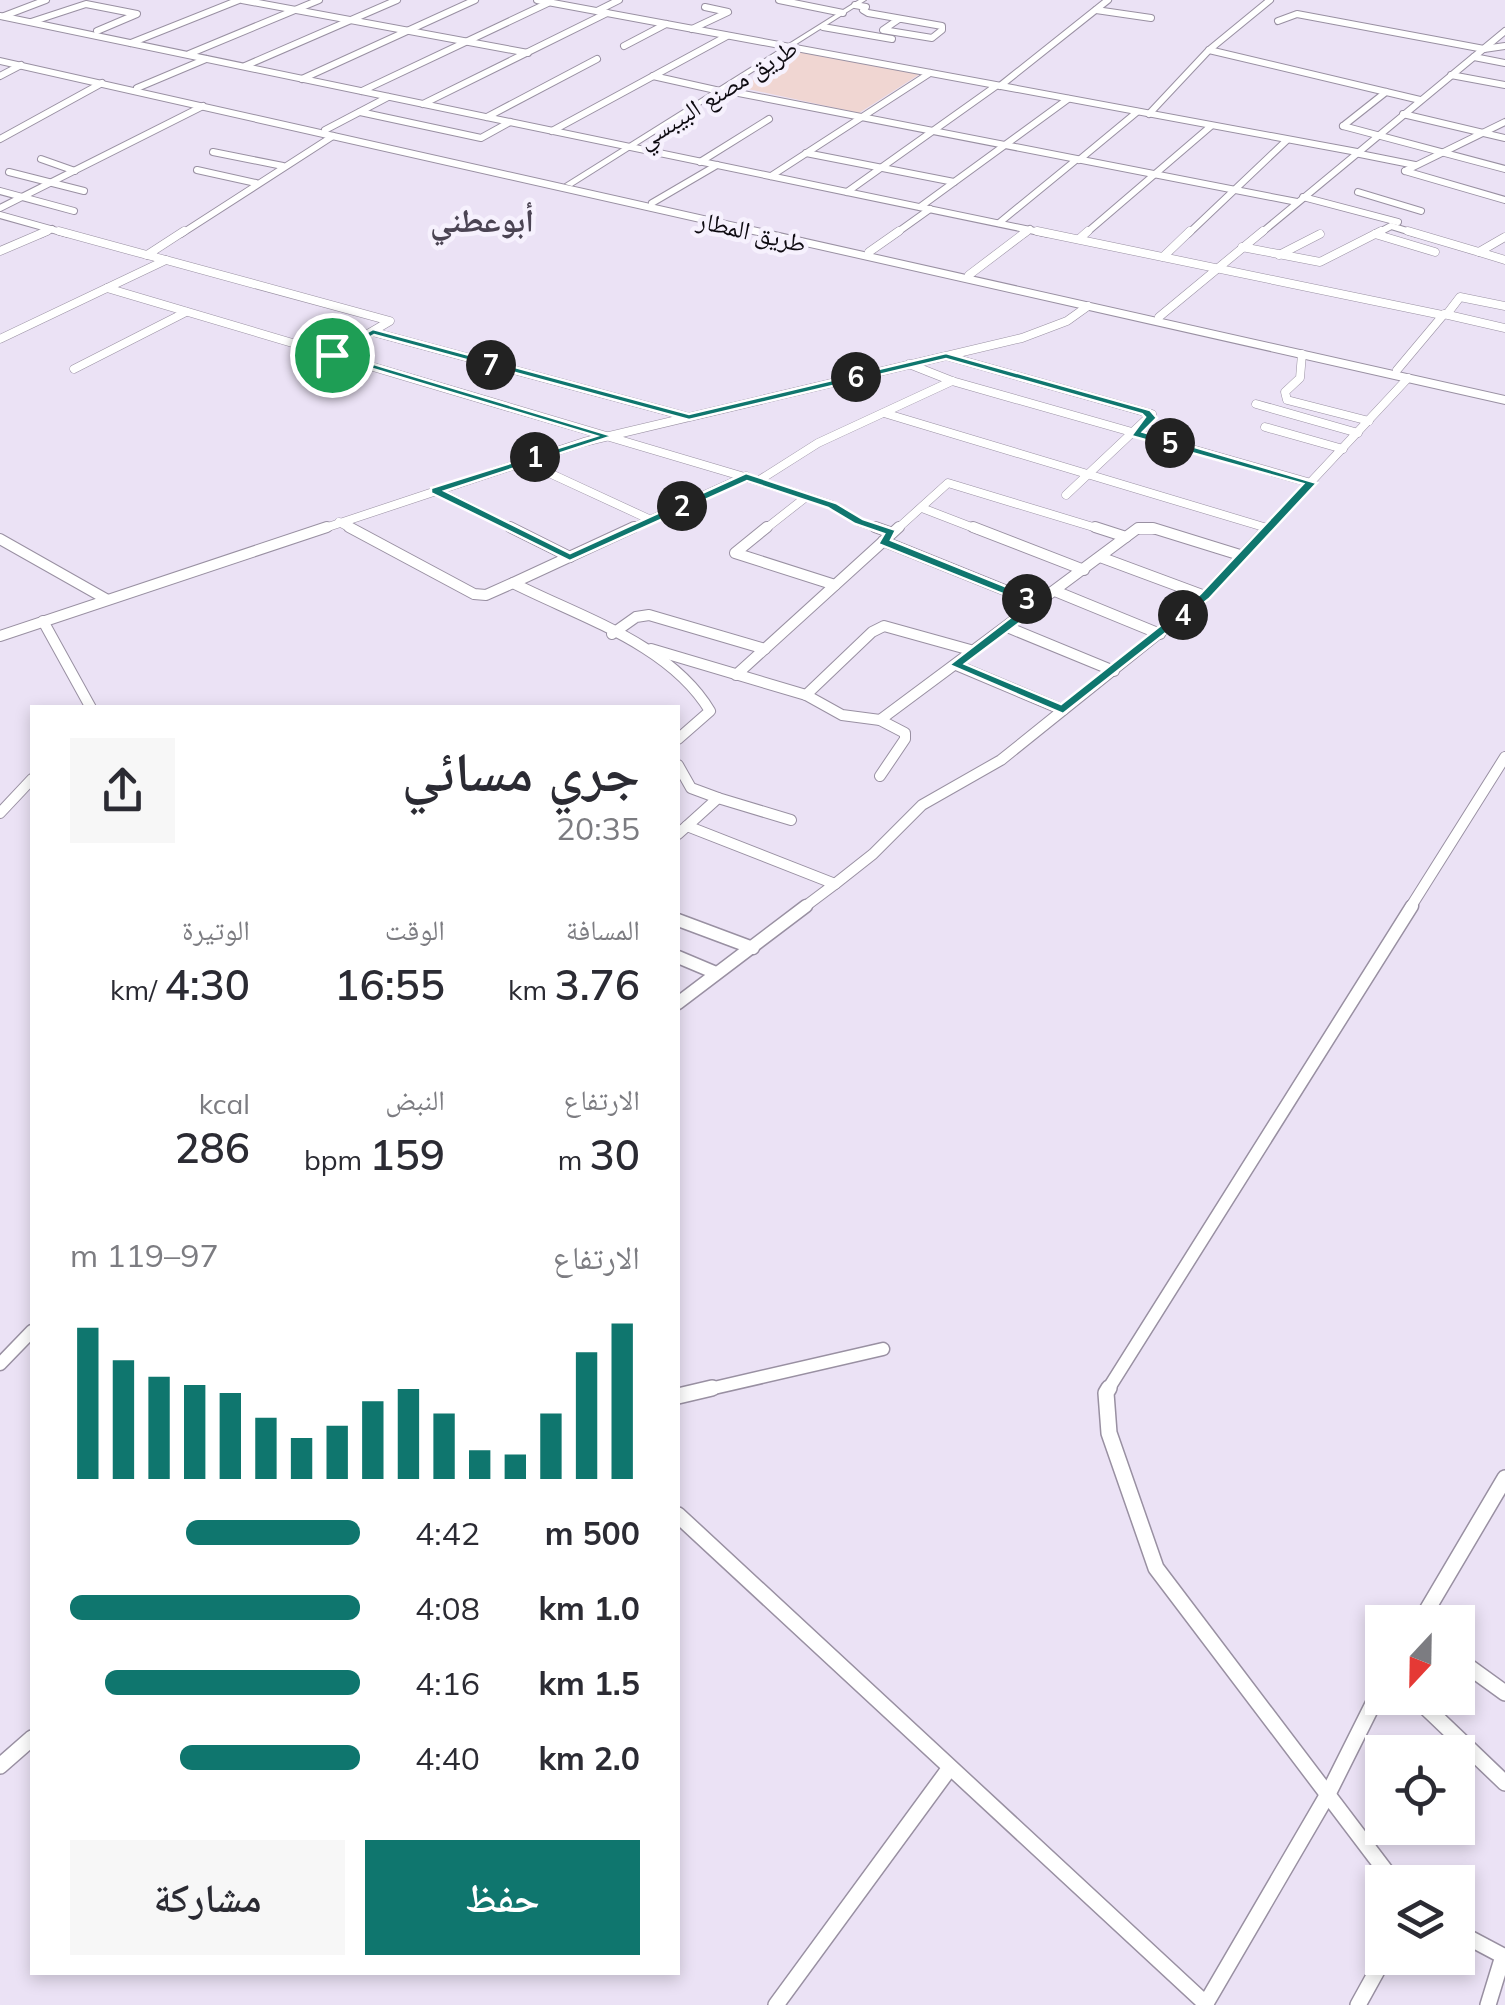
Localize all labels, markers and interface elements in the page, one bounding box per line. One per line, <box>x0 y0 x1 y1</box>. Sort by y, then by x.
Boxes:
street label: طريق مصنع البيبسي <box>631 31 806 159</box>
district label: أبوعطني <box>430 200 534 246</box>
street label: طريق المطار <box>693 203 810 260</box>
pin <box>290 313 375 398</box>
icon: arrive <box>305 328 360 383</box>
pin: 7 <box>466 340 516 390</box>
text: 7 <box>483 347 499 382</box>
pin: 6 <box>831 352 881 402</box>
text: 6 <box>848 359 864 394</box>
pin: 5 <box>1145 418 1195 468</box>
text: 5 <box>1162 425 1178 460</box>
pin: 1 <box>510 432 560 482</box>
text: 1 <box>527 439 543 474</box>
pin: 2 <box>657 481 707 531</box>
text: 2 <box>674 488 690 523</box>
pin: 3 <box>1002 574 1052 624</box>
text: 3 <box>1019 581 1035 616</box>
pin: 4 <box>1158 590 1208 640</box>
text: 4 <box>1175 597 1191 632</box>
text: جري مسائي <box>402 736 640 805</box>
button: share <box>70 738 175 843</box>
text: 20:35 <box>556 808 640 848</box>
text: الوتيرة <box>182 912 250 947</box>
text: الوقت <box>385 912 445 947</box>
text: المسافة <box>566 912 640 947</box>
text: 4:30 <box>164 958 250 1011</box>
text: 16:55 <box>334 958 445 1011</box>
text: 3.76 <box>554 958 640 1011</box>
text: /km <box>110 972 164 1007</box>
text: km <box>508 972 554 1007</box>
text: النبض <box>385 1082 445 1117</box>
text: الارتفاع <box>564 1082 640 1117</box>
text: kcal <box>199 1086 250 1121</box>
text: 286 <box>174 1121 250 1174</box>
text: 159 <box>369 1128 445 1181</box>
text: 30 <box>590 1128 640 1181</box>
text: bpm <box>304 1142 369 1177</box>
text: m <box>558 1142 590 1177</box>
text: 97–119 m <box>70 1235 219 1275</box>
text: الارتفاع <box>553 1237 640 1277</box>
text: 4:42 <box>415 1513 480 1553</box>
text: 500 m <box>545 1513 640 1553</box>
text: 4:08 <box>415 1588 480 1628</box>
text: 1.0 km <box>538 1588 640 1628</box>
north arrow <box>1365 1605 1475 1715</box>
map controls <box>1365 1605 1475 1975</box>
text: 4:16 <box>415 1663 480 1703</box>
text: 1.5 km <box>538 1663 640 1703</box>
button: locate <box>1365 1735 1475 1845</box>
text: 4:40 <box>415 1738 480 1778</box>
text: 2.0 km <box>538 1738 640 1778</box>
button: مشاركة <box>70 1840 345 1955</box>
button: حفظ <box>365 1840 640 1955</box>
button: layers <box>1365 1865 1475 1975</box>

